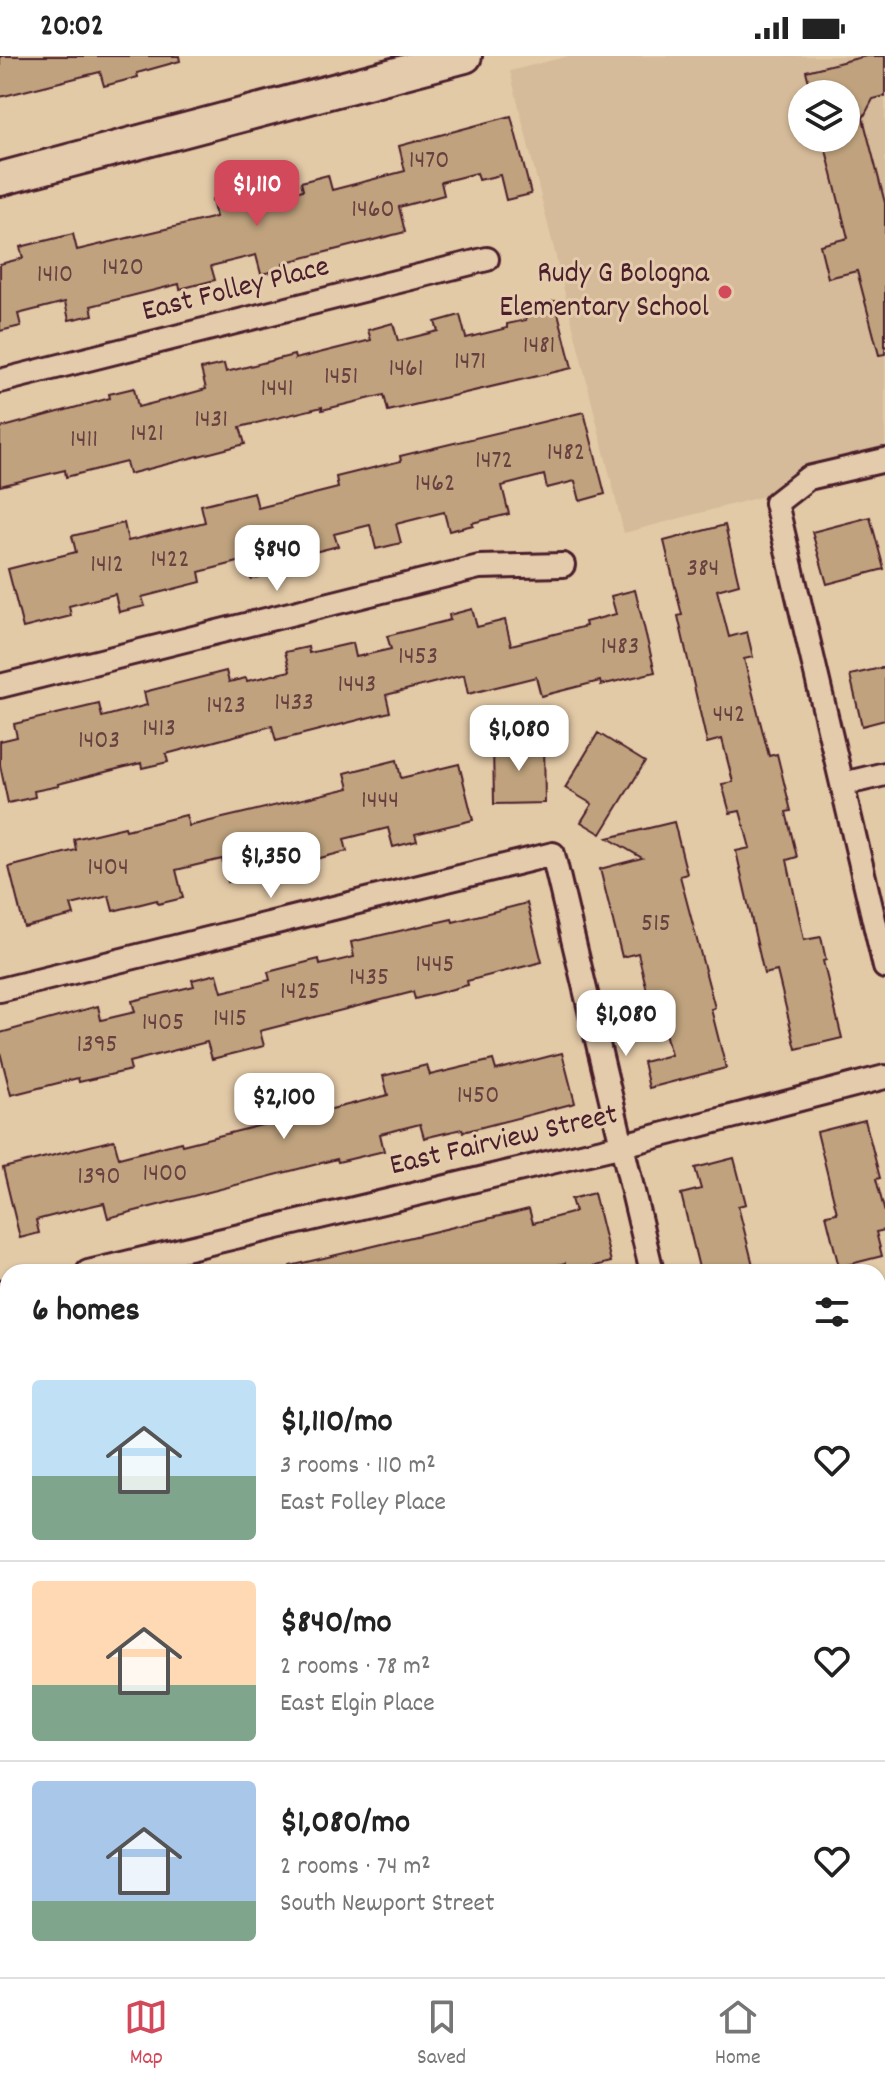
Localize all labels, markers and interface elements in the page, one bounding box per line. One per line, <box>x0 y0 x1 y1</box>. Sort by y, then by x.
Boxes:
text: 20:02 <box>40 7 104 50</box>
map controls <box>788 80 860 152</box>
button: layers <box>788 80 860 152</box>
house number: 1470 <box>409 143 449 180</box>
pin: $1,110 <box>192 160 322 228</box>
text: $1,110 <box>232 167 282 204</box>
house number: 1460 <box>351 192 395 229</box>
street label: East Folley Place <box>138 247 334 335</box>
house number: 1420 <box>102 250 144 287</box>
place label: Rudy G Bologna Elementary School <box>499 254 710 331</box>
house number: 1410 <box>37 257 73 294</box>
marker: Rudy G Bologna Elementary School <box>716 283 734 301</box>
house number: 1481 <box>523 328 555 365</box>
house number: 1471 <box>454 344 486 381</box>
house number: 1461 <box>389 351 423 388</box>
house number: 1451 <box>324 359 358 396</box>
house number: 1441 <box>261 371 293 408</box>
house number: 1431 <box>194 402 228 439</box>
house number: 1421 <box>130 416 164 453</box>
house number: 1411 <box>70 422 98 459</box>
house number: 1482 <box>547 435 585 472</box>
house number: 1472 <box>475 443 513 480</box>
house number: 1462 <box>415 466 455 503</box>
pin: $840 <box>230 525 324 593</box>
text: $840 <box>253 532 301 569</box>
house number: 1422 <box>150 542 190 579</box>
house number: 1412 <box>90 547 124 584</box>
house number: 384 <box>687 551 719 588</box>
house number: 1483 <box>601 629 639 666</box>
house number: 1453 <box>398 639 438 676</box>
house number: 1443 <box>338 667 376 704</box>
house number: 1433 <box>274 685 314 722</box>
house number: 1423 <box>206 688 246 725</box>
house number: 442 <box>713 697 745 734</box>
pin: $1,080 <box>454 705 584 773</box>
house number: 1413 <box>142 711 176 748</box>
text: $1,080 <box>488 712 550 749</box>
house number: 1403 <box>78 723 120 760</box>
house number: 1444 <box>361 783 399 820</box>
pin: $1,350 <box>206 832 336 900</box>
text: $1,350 <box>240 839 302 876</box>
house number: 1404 <box>87 850 129 887</box>
house number: 515 <box>641 906 671 943</box>
house number: 1445 <box>415 947 455 984</box>
house number: 1435 <box>349 960 389 997</box>
house number: 1425 <box>280 974 320 1011</box>
pin: $1,080 <box>561 990 691 1058</box>
text: $1,080 <box>595 997 657 1034</box>
house number: 1415 <box>213 1001 247 1038</box>
house number: 1405 <box>142 1005 184 1042</box>
house number: 1395 <box>76 1027 118 1064</box>
pin: $2,100 <box>219 1073 349 1141</box>
house number: 1450 <box>457 1078 499 1115</box>
text: $2,100 <box>252 1080 316 1117</box>
street label: East Fairview Street <box>386 1095 622 1189</box>
house number: 1400 <box>143 1156 187 1193</box>
house number: 1390 <box>77 1159 121 1196</box>
text: 6 homes <box>32 1288 140 1337</box>
icon: filters <box>810 1290 854 1334</box>
text: $1,110/mo <box>280 1399 393 1448</box>
icon: home <box>96 1412 192 1508</box>
icon: heart <box>810 1438 854 1482</box>
text: 3 rooms · 110 m² <box>280 1448 436 1485</box>
text: East Folley Place <box>280 1485 446 1522</box>
text: $840/mo <box>280 1600 392 1649</box>
icon: home <box>96 1613 192 1709</box>
icon: heart <box>810 1639 854 1683</box>
text: 2 rooms · 78 m² <box>280 1649 430 1686</box>
text: East Elgin Place <box>280 1686 435 1723</box>
text: $1,080/mo <box>280 1800 410 1849</box>
icon: home <box>96 1813 192 1909</box>
icon: heart <box>810 1839 854 1883</box>
text: 2 rooms · 74 m² <box>280 1849 431 1886</box>
text: South Newport Street <box>280 1886 495 1923</box>
tab: Map <box>124 1995 168 2074</box>
tab: Saved <box>417 1995 466 2074</box>
tab: Home <box>715 1995 761 2074</box>

